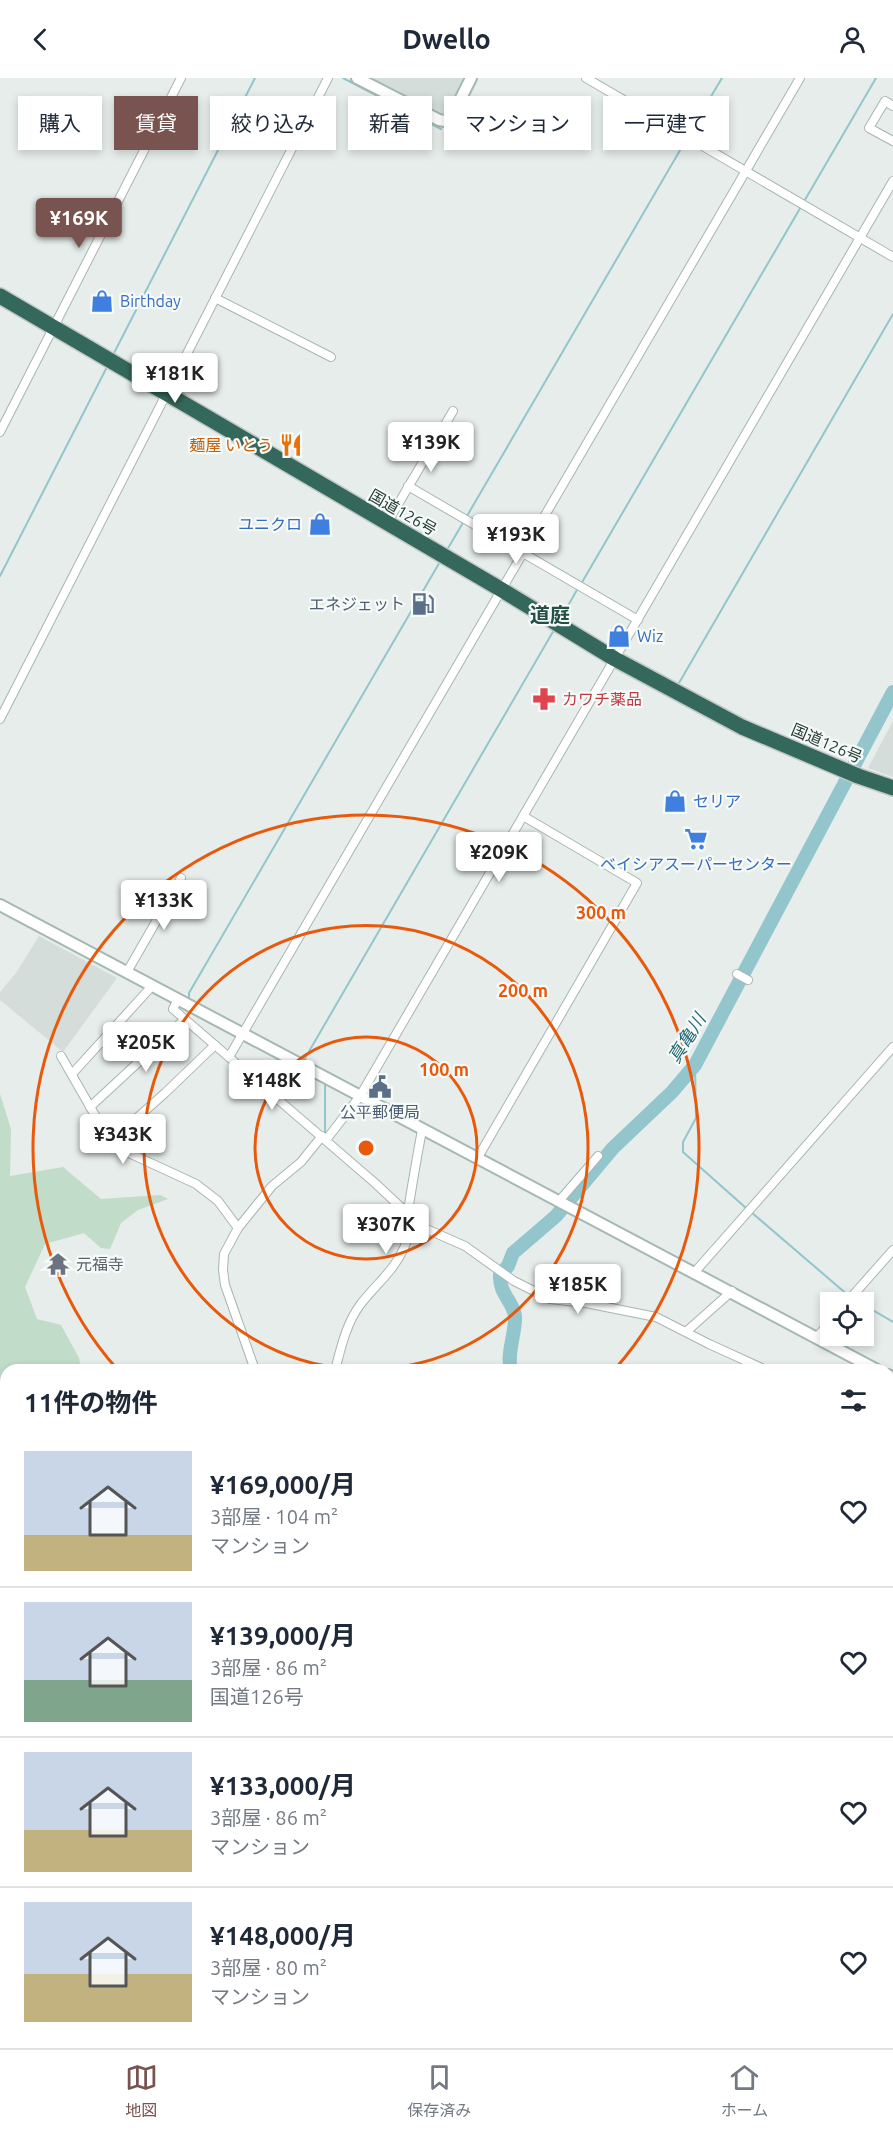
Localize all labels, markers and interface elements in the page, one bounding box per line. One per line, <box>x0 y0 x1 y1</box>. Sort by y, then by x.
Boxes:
icon: back <box>24 23 57 56</box>
icon: person <box>836 23 869 56</box>
text: Dwello <box>402 24 491 54</box>
chip: 購入 <box>18 96 102 150</box>
chip: 賃貸 <box>114 96 198 150</box>
chip: 絞り込み <box>210 96 336 150</box>
chip: 新着 <box>348 96 432 150</box>
chip: マンション <box>444 96 591 150</box>
chip: 一戸建て <box>603 96 729 150</box>
pin: ¥169K <box>37 198 121 249</box>
text: ¥169K <box>50 206 108 229</box>
shop icon: Birthday <box>89 288 115 314</box>
place label: Birthday <box>120 292 181 310</box>
pin: ¥181K <box>133 353 217 404</box>
text: ¥181K <box>146 361 204 384</box>
pin: ¥139K <box>389 422 473 473</box>
text: ¥139K <box>402 430 460 453</box>
restaurant icon: 麺屋 いとう <box>278 432 304 458</box>
place label: 麺屋 いとう <box>189 436 273 454</box>
street label: 国道126号 <box>366 485 440 539</box>
shop icon: ユニクロ <box>307 511 333 537</box>
pin: ¥193K <box>474 514 558 565</box>
place label: ユニクロ <box>238 515 302 533</box>
text: ¥193K <box>487 522 545 545</box>
fuel station icon: エネジェット <box>410 591 436 617</box>
place label: エネジェット <box>309 595 405 613</box>
district label: 道庭 <box>530 603 570 626</box>
shop icon: Wiz <box>606 623 632 649</box>
place label: Wiz <box>637 627 663 645</box>
pharmacy icon: カワチ薬品 <box>531 686 557 712</box>
place label: カワチ薬品 <box>562 690 642 708</box>
street label: 国道126号 <box>789 720 865 766</box>
shop icon: セリア <box>662 788 688 814</box>
place label: セリア <box>693 792 741 810</box>
supermarket icon: ベイシアスーパーセンター <box>683 826 709 852</box>
pin: ¥209K <box>457 832 541 883</box>
text: ¥209K <box>470 840 528 863</box>
place label: ベイシアスーパーセンター <box>600 855 792 873</box>
pin: ¥133K <box>122 880 206 931</box>
text: ¥133K <box>135 888 193 911</box>
text: 300 m <box>576 902 626 922</box>
text: 200 m <box>498 980 548 1000</box>
water label: 真亀川 <box>663 1008 710 1066</box>
pin: ¥205K <box>104 1022 188 1073</box>
text: ¥205K <box>117 1030 175 1053</box>
text: 100 m <box>419 1059 469 1079</box>
pin: ¥148K <box>230 1060 314 1111</box>
text: ¥148K <box>243 1068 301 1091</box>
public building icon: 公平郵便局 <box>367 1074 393 1100</box>
place label: 公平郵便局 <box>340 1103 420 1121</box>
pin: ¥343K <box>81 1114 165 1165</box>
text: ¥343K <box>94 1122 152 1145</box>
centre of rings <box>356 1138 376 1158</box>
pin: ¥307K <box>344 1204 428 1255</box>
text: ¥307K <box>357 1212 415 1235</box>
temple icon: 元福寺 <box>45 1251 71 1277</box>
place label: 元福寺 <box>76 1255 124 1273</box>
pin: ¥185K <box>536 1264 620 1315</box>
text: ¥185K <box>549 1272 607 1295</box>
map controls <box>820 1292 874 1346</box>
button: locate <box>820 1292 874 1346</box>
icon: filters <box>837 1384 870 1417</box>
text: 11件の物件 <box>24 1388 157 1417</box>
text: ¥169,000/月 <box>210 1470 356 1499</box>
icon: home <box>72 1475 144 1547</box>
icon: heart <box>837 1495 870 1528</box>
text: 3部屋 · 104 m² <box>210 1505 338 1528</box>
text: マンション <box>210 1534 310 1557</box>
text: ¥139,000/月 <box>210 1621 356 1650</box>
icon: home <box>72 1626 144 1698</box>
icon: heart <box>837 1646 870 1679</box>
text: 3部屋 · 86 m² <box>210 1656 327 1679</box>
text: 国道126号 <box>210 1685 304 1708</box>
text: ¥133,000/月 <box>210 1771 356 1800</box>
icon: home <box>72 1776 144 1848</box>
icon: heart <box>837 1796 870 1829</box>
text: 3部屋 · 86 m² <box>210 1806 327 1829</box>
text: マンション <box>210 1835 310 1858</box>
text: ¥148,000/月 <box>210 1921 356 1950</box>
icon: home <box>72 1926 144 1998</box>
icon: heart <box>837 1946 870 1979</box>
text: 3部屋 · 80 m² <box>210 1956 327 1979</box>
text: マンション <box>210 1985 310 2008</box>
tab: 地図 <box>125 2061 158 2121</box>
tab: 保存済み <box>407 2061 471 2121</box>
tab: ホーム <box>721 2061 768 2121</box>

